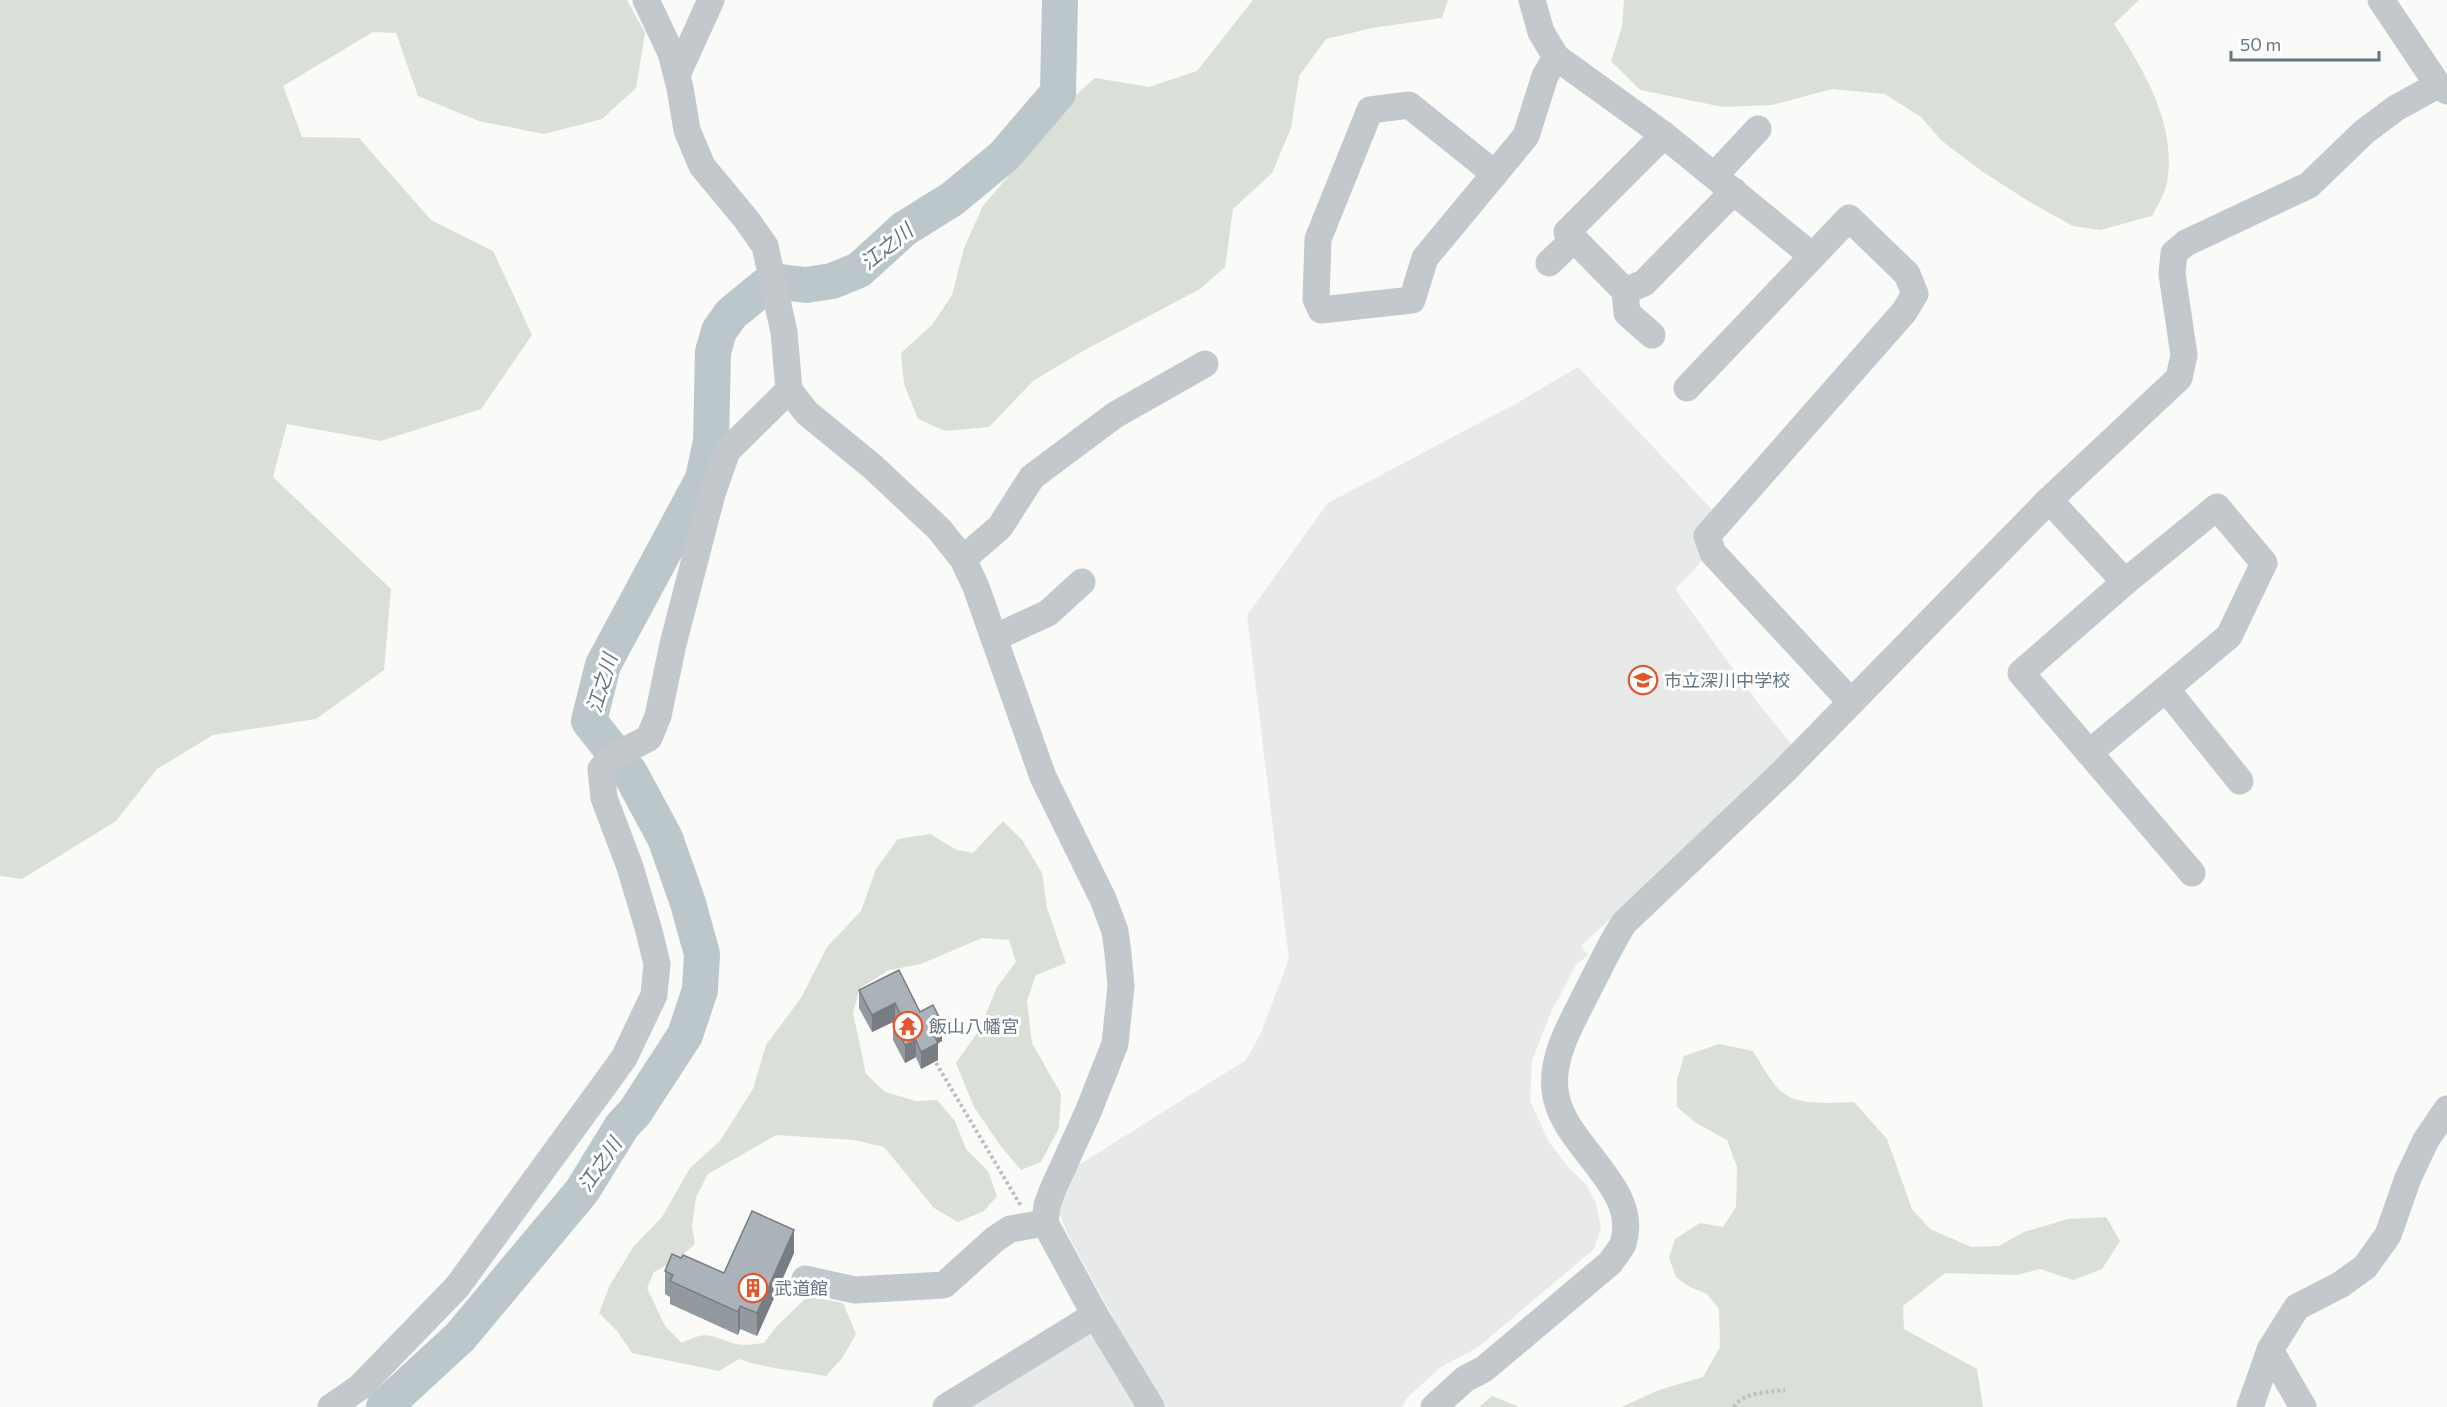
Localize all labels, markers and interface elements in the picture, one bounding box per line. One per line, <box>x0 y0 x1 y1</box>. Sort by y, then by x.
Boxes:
scale bar <box>2231 24 2380 62</box>
text: 50 m <box>2240 33 2281 55</box>
water label: 江之川 <box>855 217 918 274</box>
water label: 江之川 <box>581 649 622 715</box>
school or university icon: 市立深川中学校 <box>1627 664 1659 696</box>
place label: 市立深川中学校 <box>1664 669 1790 691</box>
temple icon: 飯山八幡宮 <box>892 1010 924 1042</box>
place label: 飯山八幡宮 <box>929 1015 1019 1037</box>
water label: 江之川 <box>572 1131 627 1196</box>
building icon: 武道館 <box>737 1272 769 1304</box>
place label: 武道館 <box>774 1277 828 1299</box>

